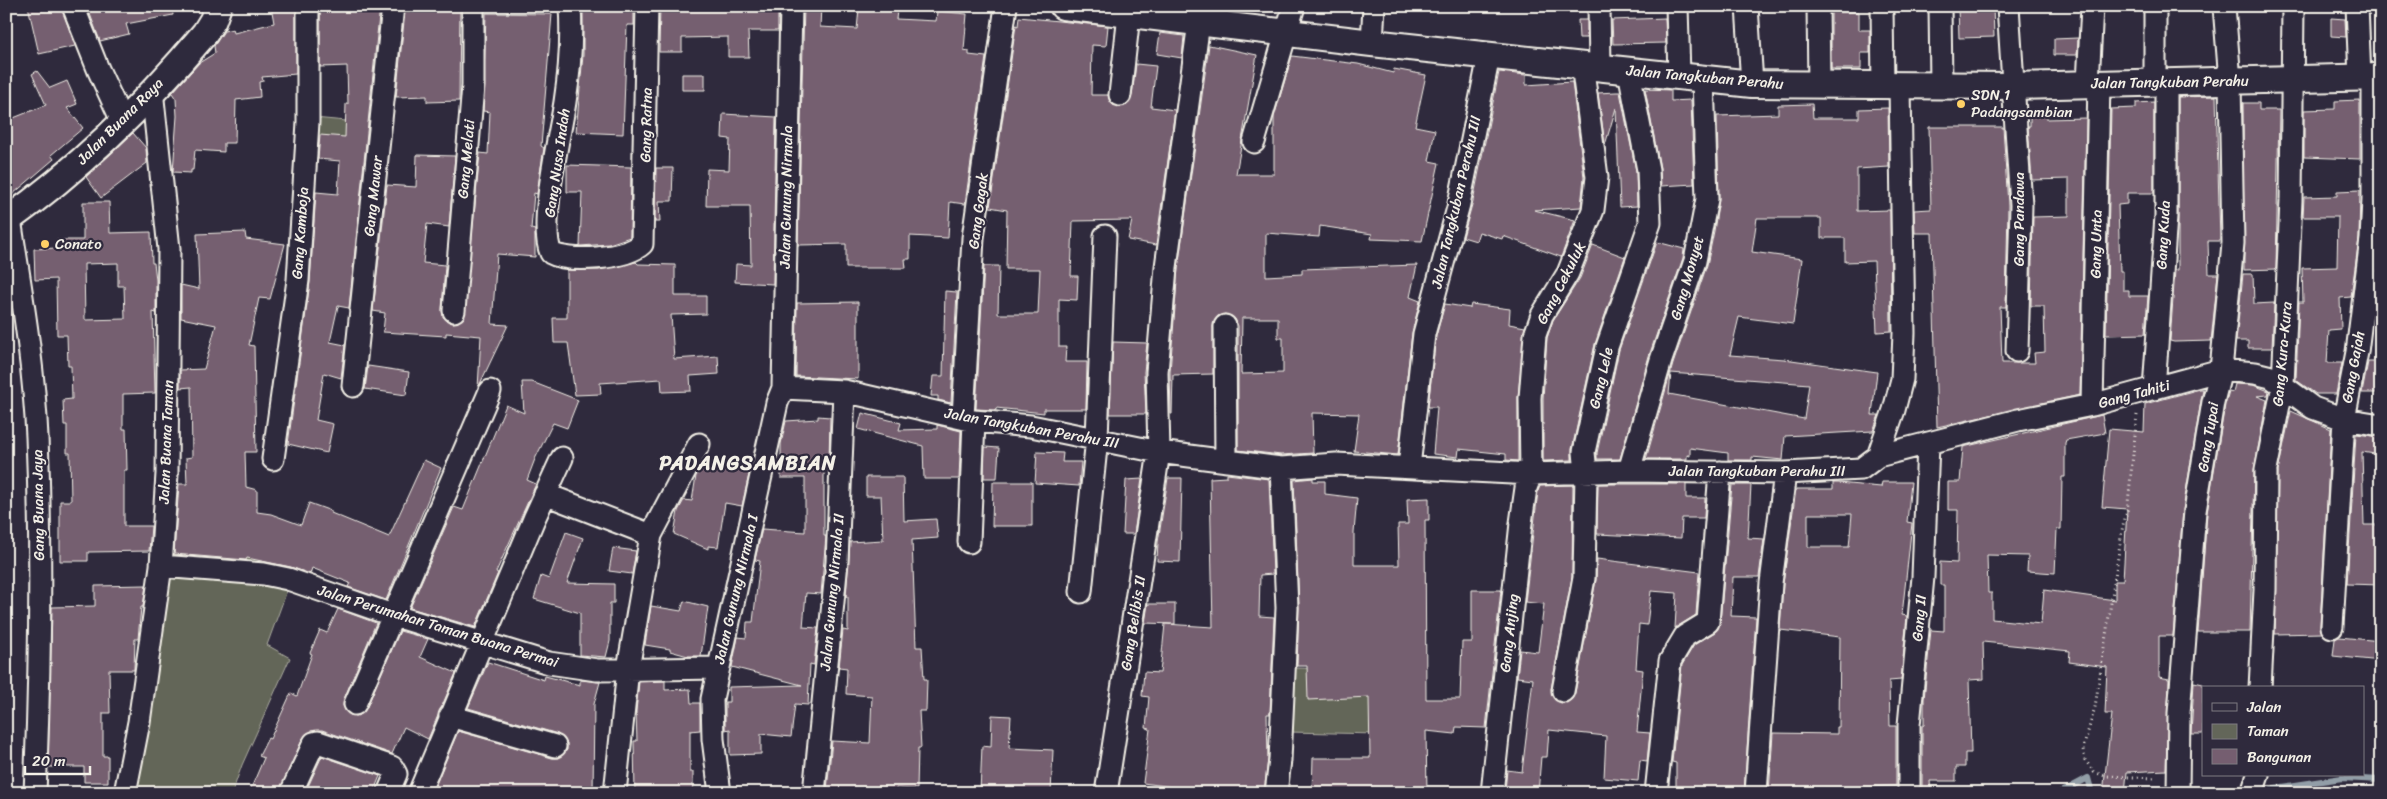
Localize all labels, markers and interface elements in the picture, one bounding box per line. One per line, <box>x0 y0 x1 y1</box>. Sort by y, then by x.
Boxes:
street label: Jalan Tangkuban Perahu <box>1624 57 1785 97</box>
street label: Jalan Tangkuban Perahu <box>2090 68 2249 96</box>
street label: Jalan Buana Raya <box>69 71 170 172</box>
place label: SDN 1 Padangsambian <box>1971 82 2072 125</box>
street label: Gang Ratna <box>632 87 660 163</box>
marker: SDN 1 Padangsambian <box>1955 98 1967 110</box>
street label: Gang Nusa Indah <box>536 107 578 219</box>
street label: Jalan Tangkuban Perahu III <box>1423 113 1489 292</box>
street label: Gang Melati <box>450 117 482 200</box>
street label: Jalan Gunung Nirmala <box>772 125 800 270</box>
street label: Gang Mawar <box>356 154 390 238</box>
street label: Gang Gagak <box>960 170 996 250</box>
street label: Gang Pandawa <box>2006 171 2032 266</box>
street label: Gang Kamboja <box>284 185 316 280</box>
street label: Gang Kuda <box>2148 199 2178 270</box>
street label: Gang Unta <box>2082 209 2110 279</box>
place label: Conato <box>55 231 102 257</box>
street label: Gang Monyet <box>1663 232 1712 323</box>
street label: Gang Cekuluk <box>1529 237 1593 329</box>
marker: Conato <box>39 238 51 250</box>
street label: Gang Kura-Kura <box>2264 300 2300 407</box>
street label: Gang Gajah <box>2334 329 2372 405</box>
street label: Gang Lele <box>1581 345 1621 411</box>
street label: Gang Tahiti <box>2095 372 2174 416</box>
street label: Jalan Buana Taman <box>151 380 181 505</box>
street label: Gang Tupai <box>2190 399 2227 474</box>
street label: Jalan Tangkuban Perahu III <box>942 400 1122 456</box>
district label: PADANGSAMBIAN <box>659 446 837 481</box>
street label: Gang Buana Jaya <box>24 449 52 561</box>
street label: Jalan Tangkuban Perahu III <box>1668 458 1846 484</box>
street label: Jalan Gunung Nirmala I <box>706 511 766 667</box>
street label: Jalan Gunung Nirmala II <box>812 512 852 673</box>
street label: Gang Belibis II <box>1113 573 1153 672</box>
street label: Jalan Perumahan Taman Buana Permai <box>313 577 562 675</box>
street label: Gang Anjing <box>1492 592 1526 674</box>
street label: Gang II <box>1904 593 1934 643</box>
legend <box>2202 686 2364 776</box>
text: Jalan <box>2246 694 2281 720</box>
text: Taman <box>2247 718 2289 744</box>
scale bar <box>25 744 90 776</box>
text: Bangunan <box>2247 744 2311 770</box>
text: 20 m <box>32 748 66 774</box>

